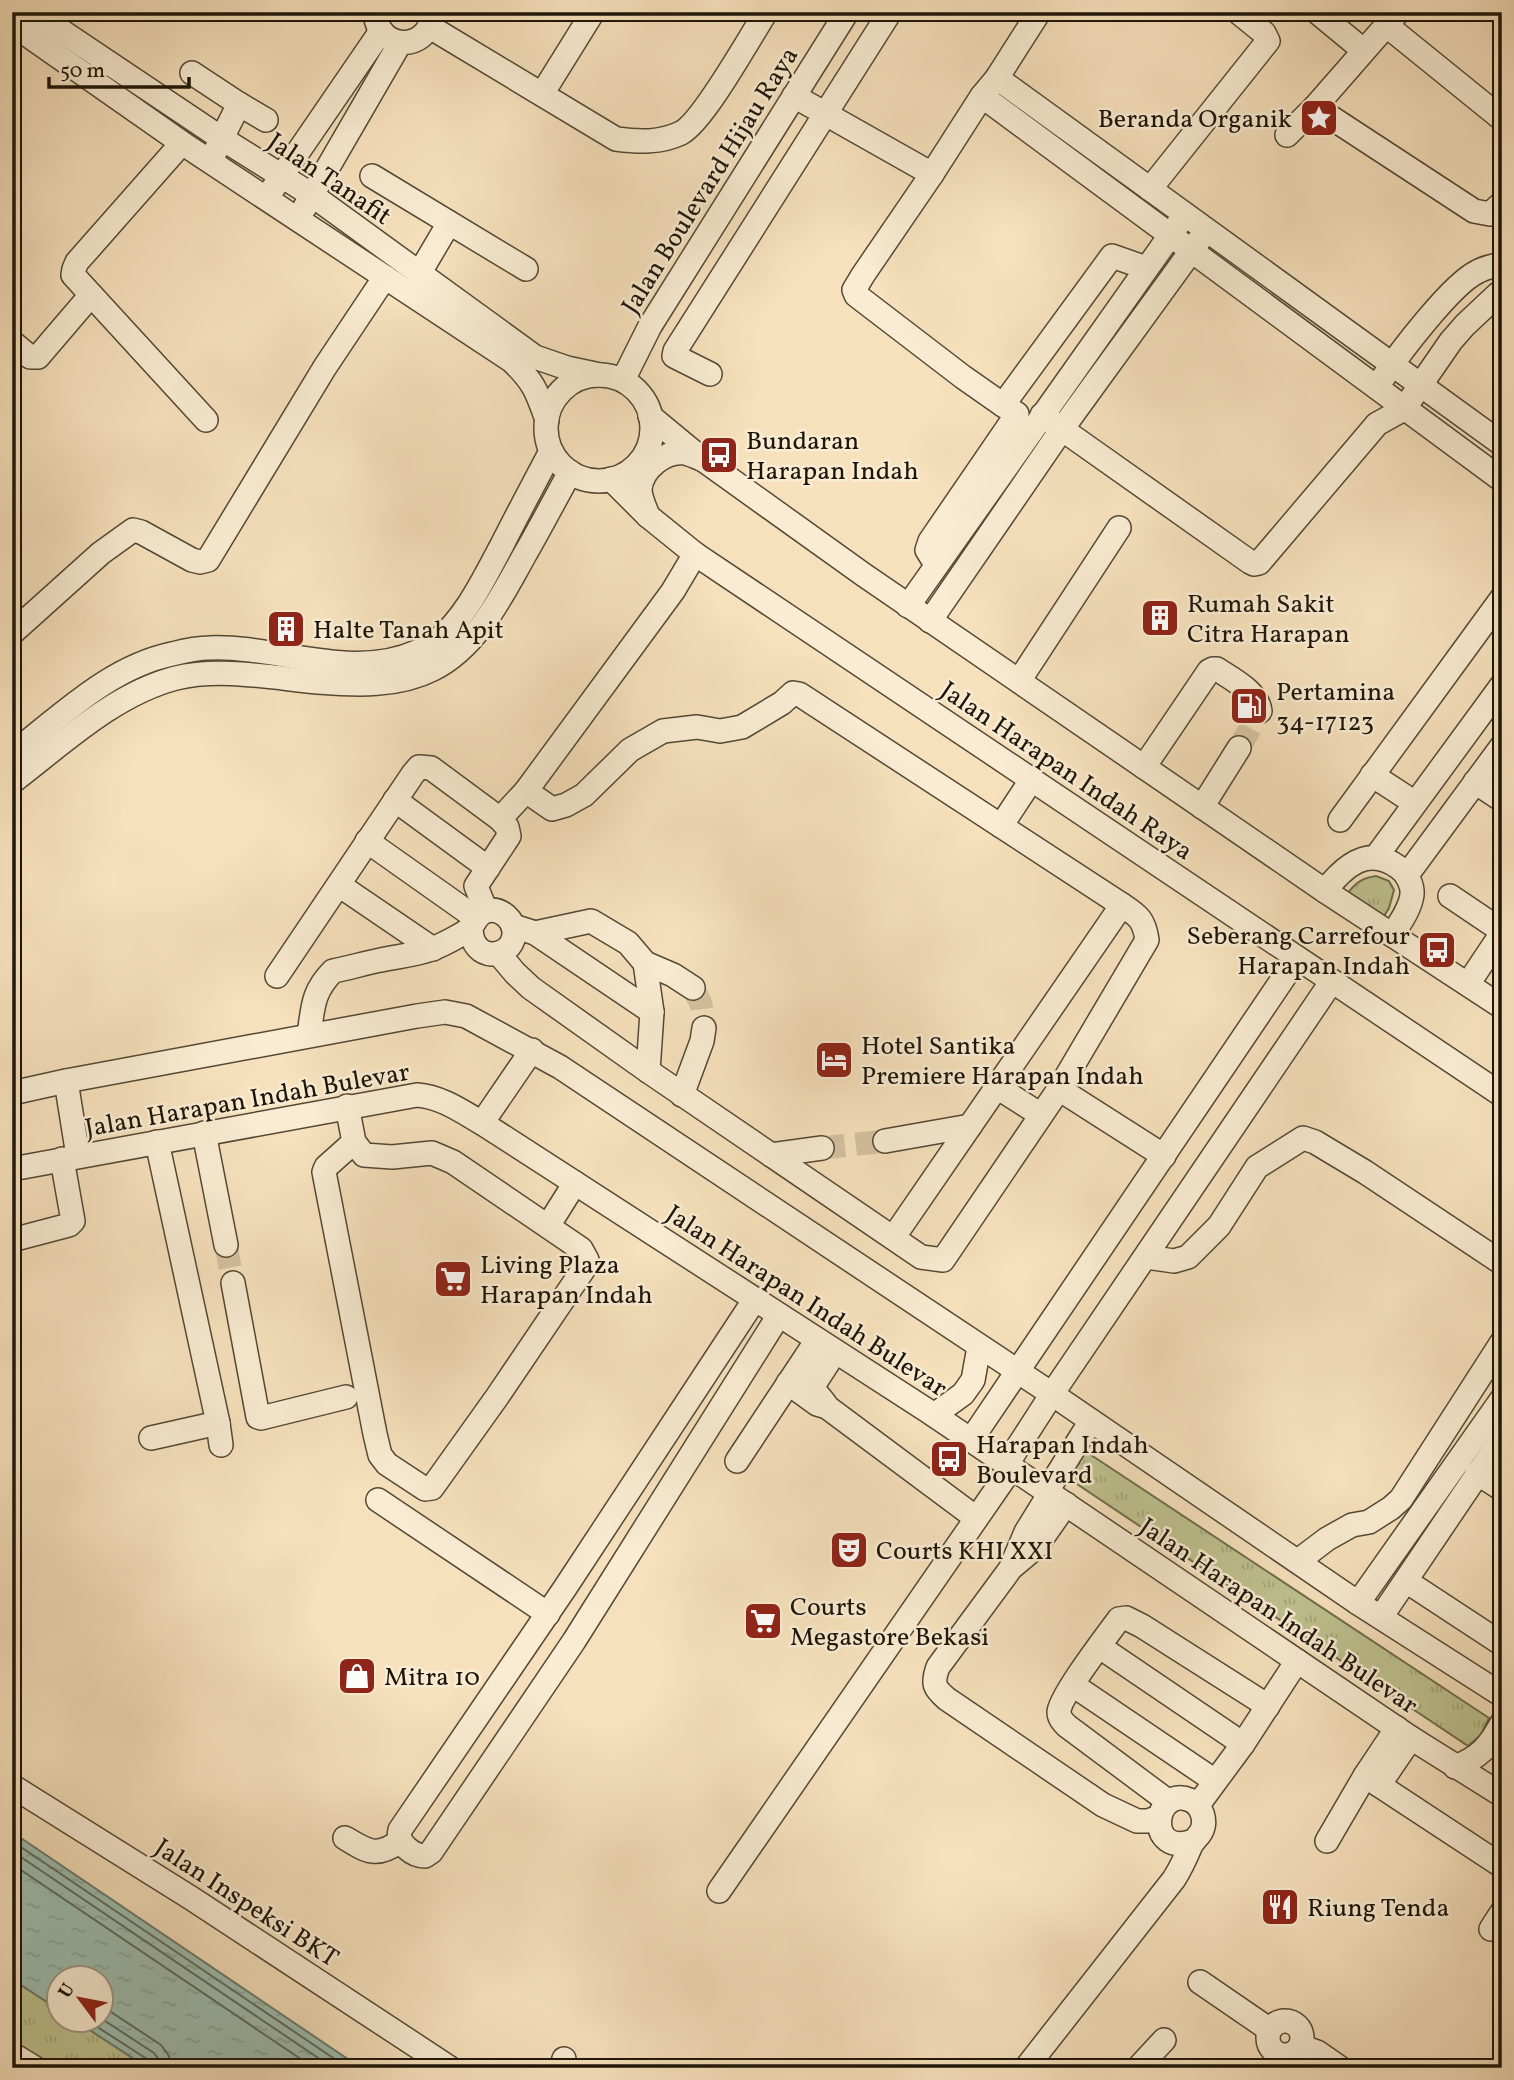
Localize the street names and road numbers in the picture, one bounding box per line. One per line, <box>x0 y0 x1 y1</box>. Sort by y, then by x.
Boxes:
street label: Jalan Boulevard Hijau Raya <box>614 40 808 322</box>
street label: Jalan Tanafit <box>260 125 398 234</box>
street label: Jalan Harapan Indah Raya <box>932 673 1199 870</box>
street label: Jalan Harapan Indah Bulevar <box>82 1055 413 1147</box>
street label: Jalan Harapan Indah Bulevar <box>658 1197 954 1406</box>
street label: Jalan Harapan Indah Bulevar <box>1131 1510 1424 1724</box>
street label: Jalan Inspeksi BKT <box>147 1831 345 1977</box>

